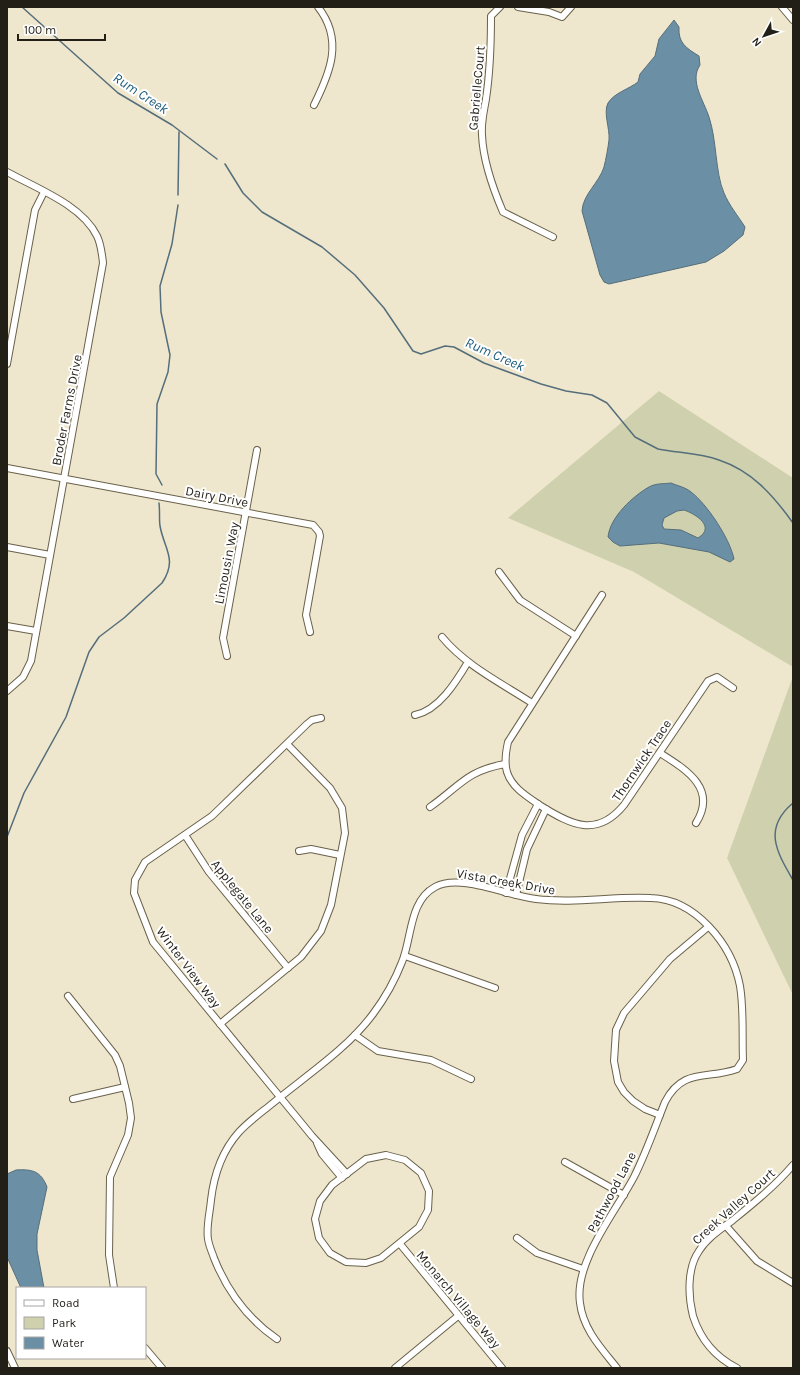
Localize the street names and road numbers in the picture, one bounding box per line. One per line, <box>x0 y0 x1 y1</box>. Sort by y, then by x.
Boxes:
street label: GabrielleCourt <box>465 45 488 131</box>
street label: Broder Farms Drive <box>48 353 85 467</box>
street label: Dairy Drive <box>184 483 250 510</box>
street label: Limousin Way <box>211 521 242 605</box>
street label: Thornwick Trace <box>609 716 674 804</box>
street label: Applegate Lane <box>208 857 277 936</box>
street label: Vista Creek Drive <box>455 865 557 898</box>
street label: Winter View Way <box>153 924 224 1011</box>
street label: Pathwood Lane <box>584 1149 639 1235</box>
street label: Creek Valley Court <box>689 1165 778 1247</box>
street label: Monarch Village Way <box>413 1248 504 1351</box>

